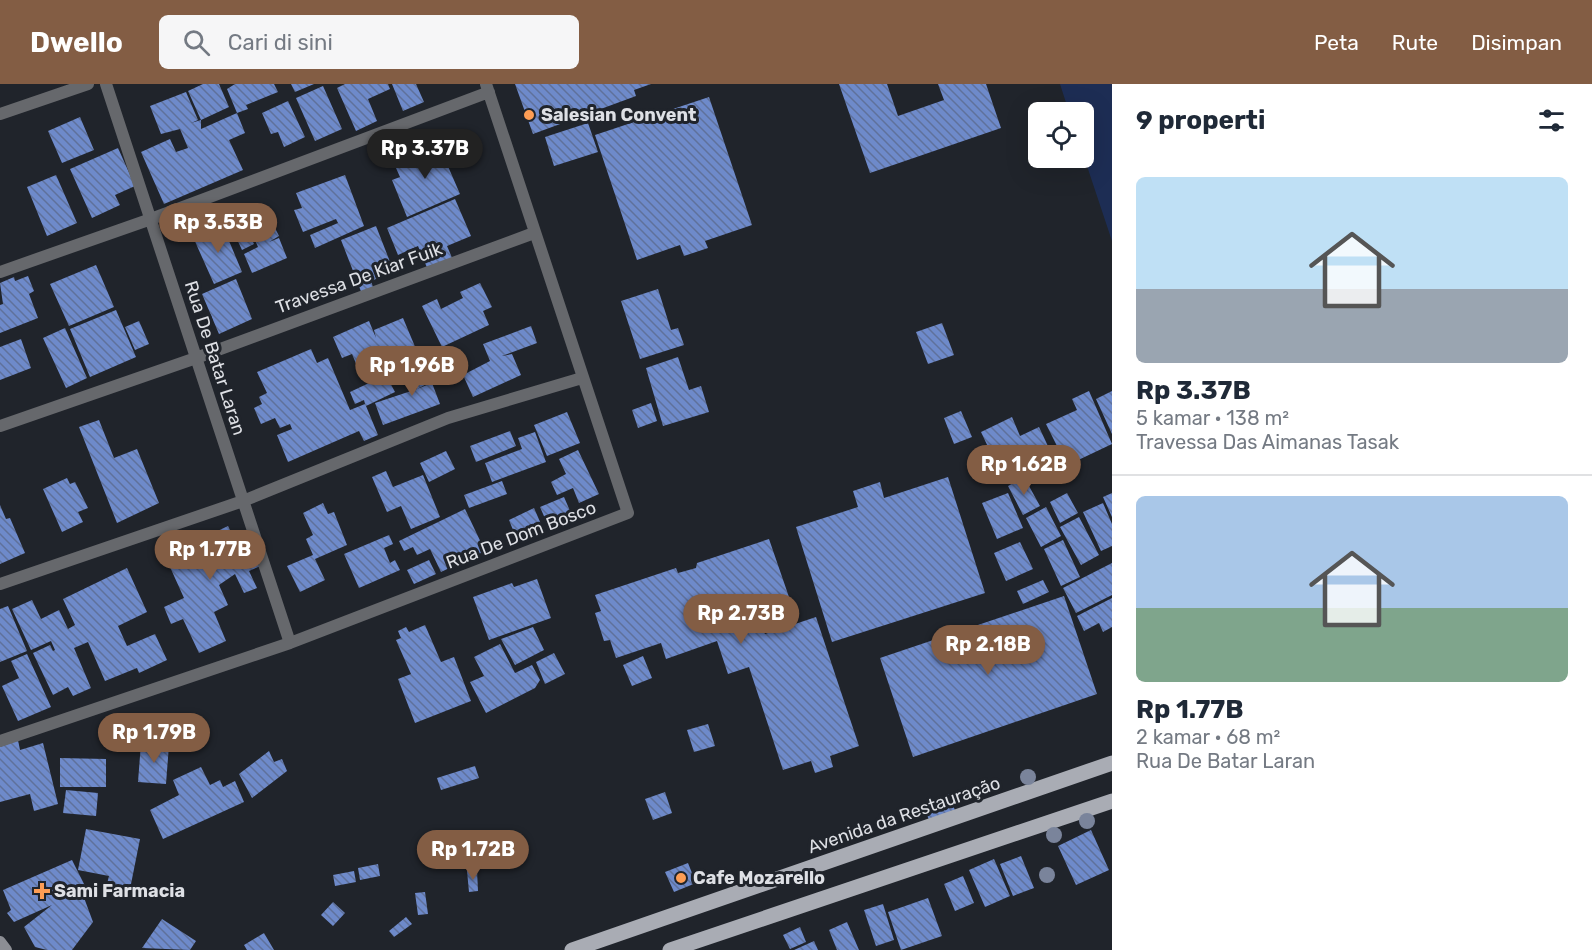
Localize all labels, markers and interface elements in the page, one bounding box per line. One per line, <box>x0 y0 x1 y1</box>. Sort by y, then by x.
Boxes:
search box <box>159 15 579 69</box>
text: Dwello <box>30 26 123 59</box>
icon: search <box>180 26 213 59</box>
text: Cari di sini <box>228 29 333 56</box>
text: Peta <box>1314 30 1359 55</box>
text: Rute <box>1392 30 1438 55</box>
text: Disimpan <box>1471 30 1562 55</box>
map controls <box>1028 102 1094 168</box>
button: locate <box>1028 102 1094 168</box>
place label: Salesian Convent <box>541 104 696 126</box>
icon: filters <box>1535 104 1568 137</box>
text: 9 properti <box>1136 105 1265 136</box>
marker: Salesian Convent <box>522 108 536 122</box>
pin: Rp 3.37B <box>363 129 487 180</box>
text: Rp 3.37B <box>381 136 469 160</box>
pin: Rp 3.53B <box>156 203 280 254</box>
text: Rp 3.53B <box>173 210 263 234</box>
icon: home <box>1298 216 1406 324</box>
street label: Travessa De Kiar Fuik <box>273 237 446 318</box>
street label: Rua De Batar Laran <box>180 278 250 438</box>
pin: Rp 1.96B <box>350 346 474 397</box>
text: Rp 1.96B <box>369 353 455 377</box>
text: Rp 3.37B <box>1136 375 1251 406</box>
text: 5 kamar · 138 m² <box>1136 406 1289 430</box>
text: Travessa Das Aimanas Tasak <box>1136 430 1399 454</box>
pin: Rp 1.62B <box>962 445 1086 496</box>
text: Rp 1.62B <box>981 452 1067 476</box>
street label: Rua De Dom Bosco <box>443 496 599 574</box>
pin: Rp 1.77B <box>148 530 272 581</box>
icon: home <box>1298 535 1406 643</box>
text: Rp 1.77B <box>169 537 251 561</box>
pin: Rp 2.73B <box>679 594 803 645</box>
text: Rp 2.73B <box>697 601 785 625</box>
pin: Rp 2.18B <box>926 625 1050 676</box>
text: Rp 2.18B <box>945 632 1031 656</box>
text: Rp 1.77B <box>1136 694 1244 725</box>
pin: Rp 1.79B <box>92 713 216 764</box>
text: Rp 1.79B <box>112 720 196 744</box>
text: 2 kamar · 68 m² <box>1136 725 1280 749</box>
text: Rua De Batar Laran <box>1136 749 1315 773</box>
street label: Avenida da Restauração <box>805 772 1003 858</box>
pin: Rp 1.72B <box>411 830 535 881</box>
text: Rp 1.72B <box>431 837 515 861</box>
place label: Cafe Mozarello <box>693 867 825 889</box>
marker: Cafe Mozarello <box>674 871 688 885</box>
place label: Sami Farmacia <box>54 880 185 902</box>
marker: Sami Farmacia <box>35 884 49 898</box>

